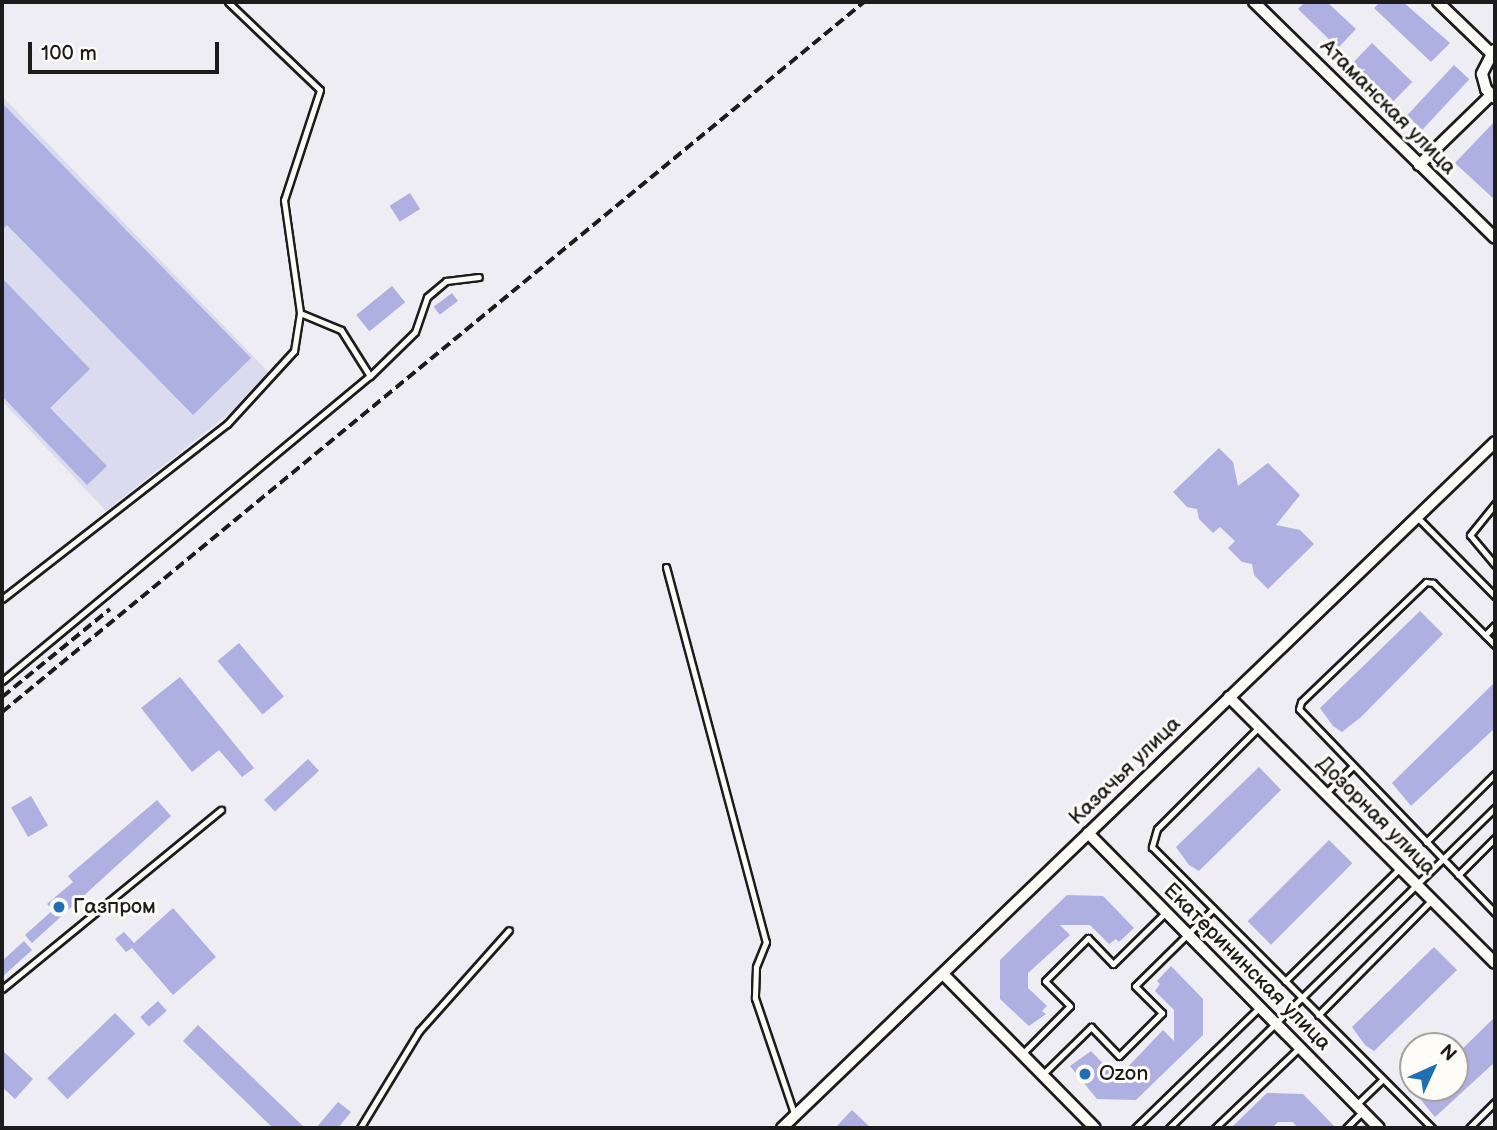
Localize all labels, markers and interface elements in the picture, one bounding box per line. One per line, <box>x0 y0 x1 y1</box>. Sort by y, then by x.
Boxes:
scale bar <box>32 28 222 72</box>
street label: Атаманская улица <box>1315 34 1461 180</box>
text: 100 m <box>41 41 97 66</box>
street label: Казачья улица <box>1064 712 1186 830</box>
street label: Дозорная улица <box>1311 751 1441 881</box>
street label: Екатерининская улица <box>1158 878 1336 1056</box>
place label: Газпром <box>73 894 156 920</box>
marker: Газпром <box>51 899 67 915</box>
north arrow <box>1399 1032 1469 1102</box>
text: N <box>1435 1040 1461 1066</box>
place label: Ozon <box>1099 1061 1148 1087</box>
marker: Ozon <box>1077 1066 1093 1082</box>

